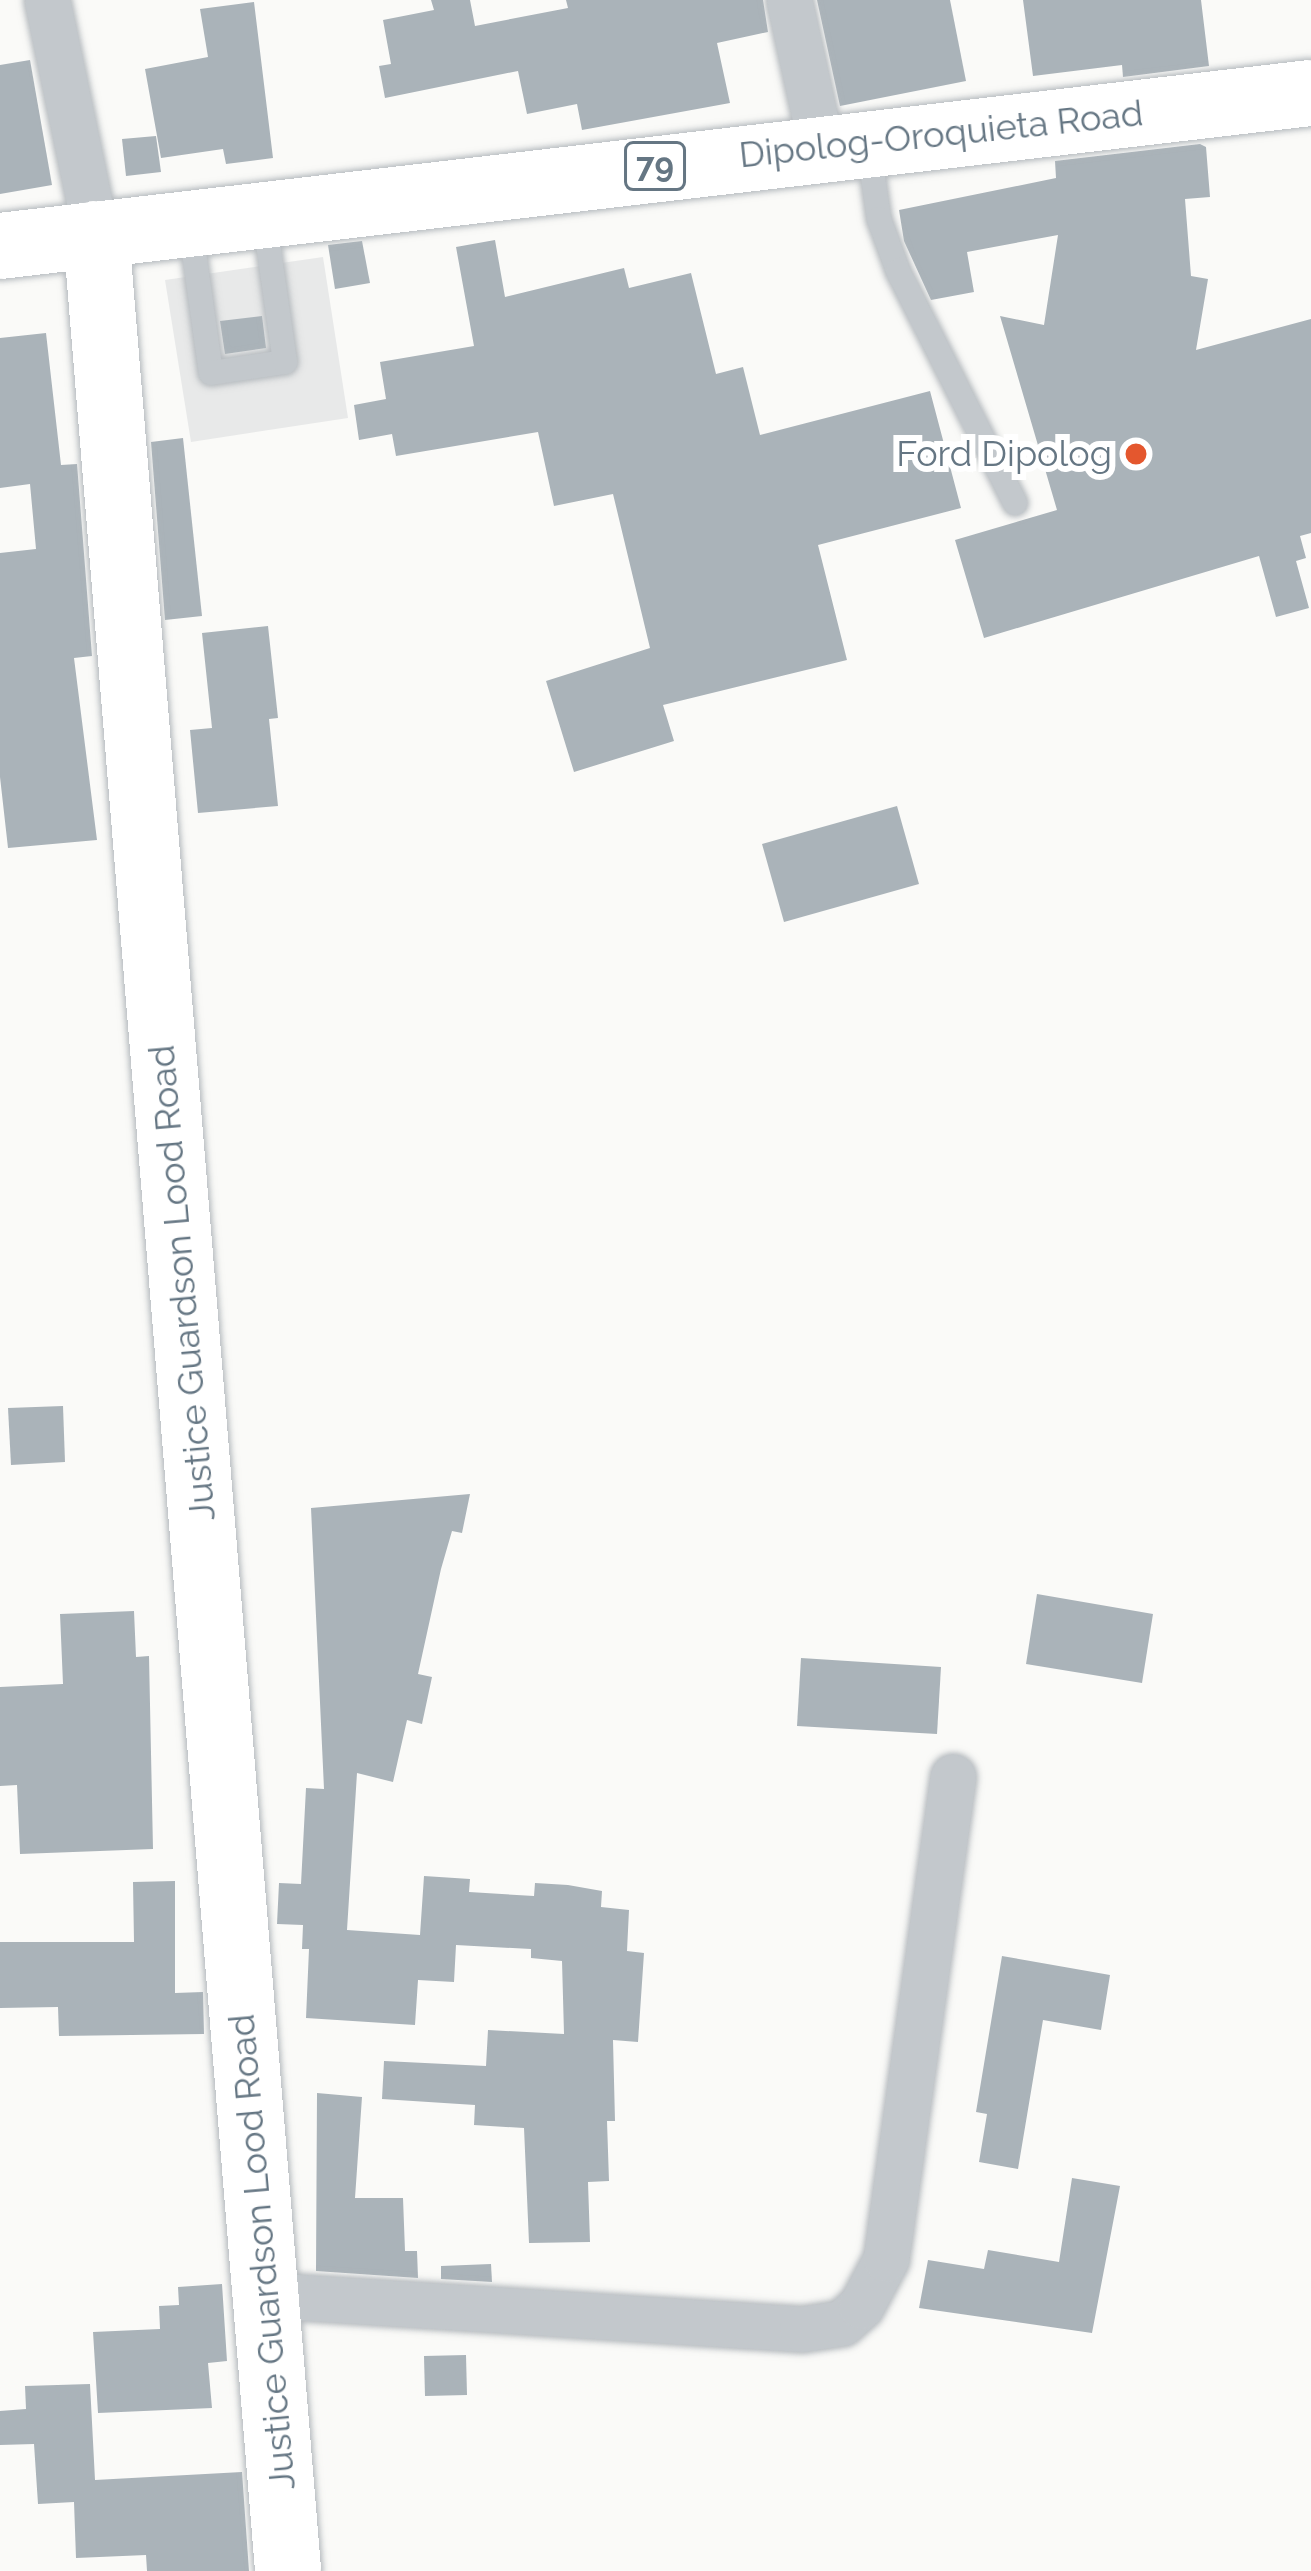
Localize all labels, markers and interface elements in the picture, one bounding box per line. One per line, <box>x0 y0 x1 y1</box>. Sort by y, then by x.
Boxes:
street label: Dipolog-Oroquieta Road <box>737 91 1145 177</box>
road number: 79 <box>622 139 688 193</box>
place label: Ford Dipolog <box>896 432 1112 476</box>
marker: Ford Dipolog <box>1123 441 1149 467</box>
street label: Justice Guardson Lood Road <box>140 1043 224 1523</box>
street label: Justice Guardson Lood Road <box>220 2012 304 2492</box>

